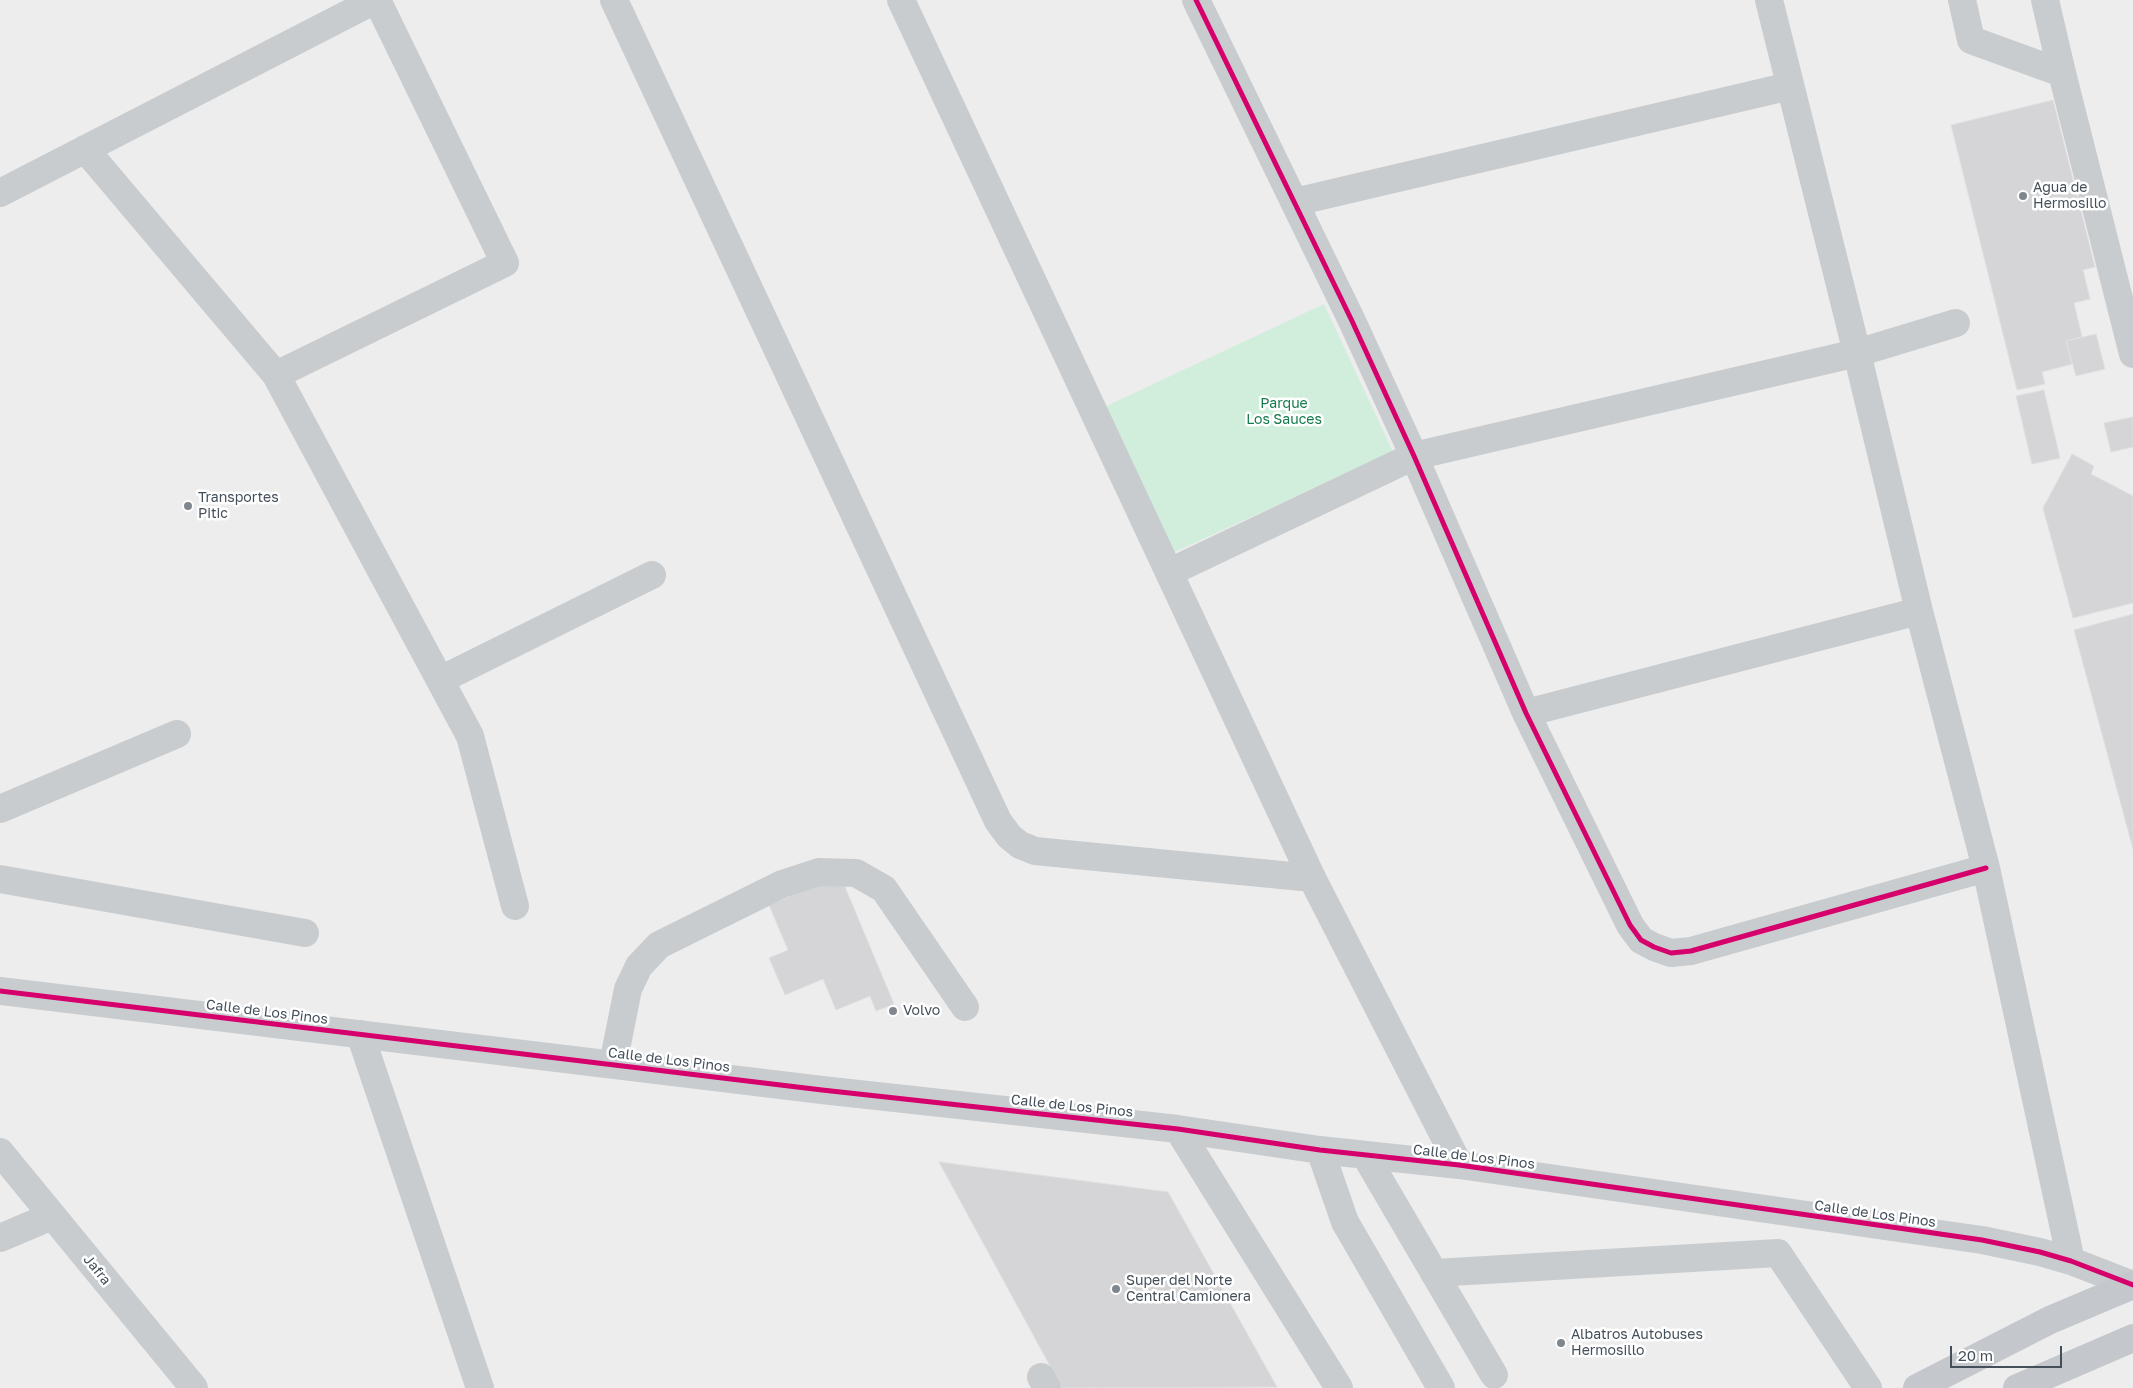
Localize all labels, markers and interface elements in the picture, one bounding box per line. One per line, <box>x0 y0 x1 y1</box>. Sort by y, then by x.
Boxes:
place label: Agua de Hermosillo <box>2033 180 2106 212</box>
marker: Agua de Hermosillo <box>2017 190 2029 202</box>
park label: Parque Los Sauces <box>1246 396 1322 428</box>
place label: Transportes Pitic <box>198 490 279 522</box>
marker: Transportes Pitic <box>182 500 194 512</box>
street label: Calle de Los Pinos <box>205 996 329 1028</box>
place label: Volvo <box>903 1003 940 1019</box>
marker: Volvo <box>887 1005 899 1017</box>
street label: Calle de Los Pinos <box>607 1044 731 1076</box>
street label: Calle de Los Pinos <box>1010 1091 1134 1121</box>
street label: Calle de Los Pinos <box>1412 1141 1536 1173</box>
street label: Calle de Los Pinos <box>1813 1197 1937 1231</box>
street label: Jafra <box>80 1251 114 1289</box>
place label: Super del Norte Central Camionera <box>1126 1273 1251 1305</box>
marker: Super del Norte Central Camionera <box>1110 1283 1122 1295</box>
place label: Albatros Autobuses Hermosillo <box>1571 1327 1703 1360</box>
scale bar <box>1953 1336 2066 1368</box>
marker: Albatros Autobuses Hermosillo <box>1555 1337 1567 1349</box>
text: 20 m <box>1958 1346 1993 1364</box>

